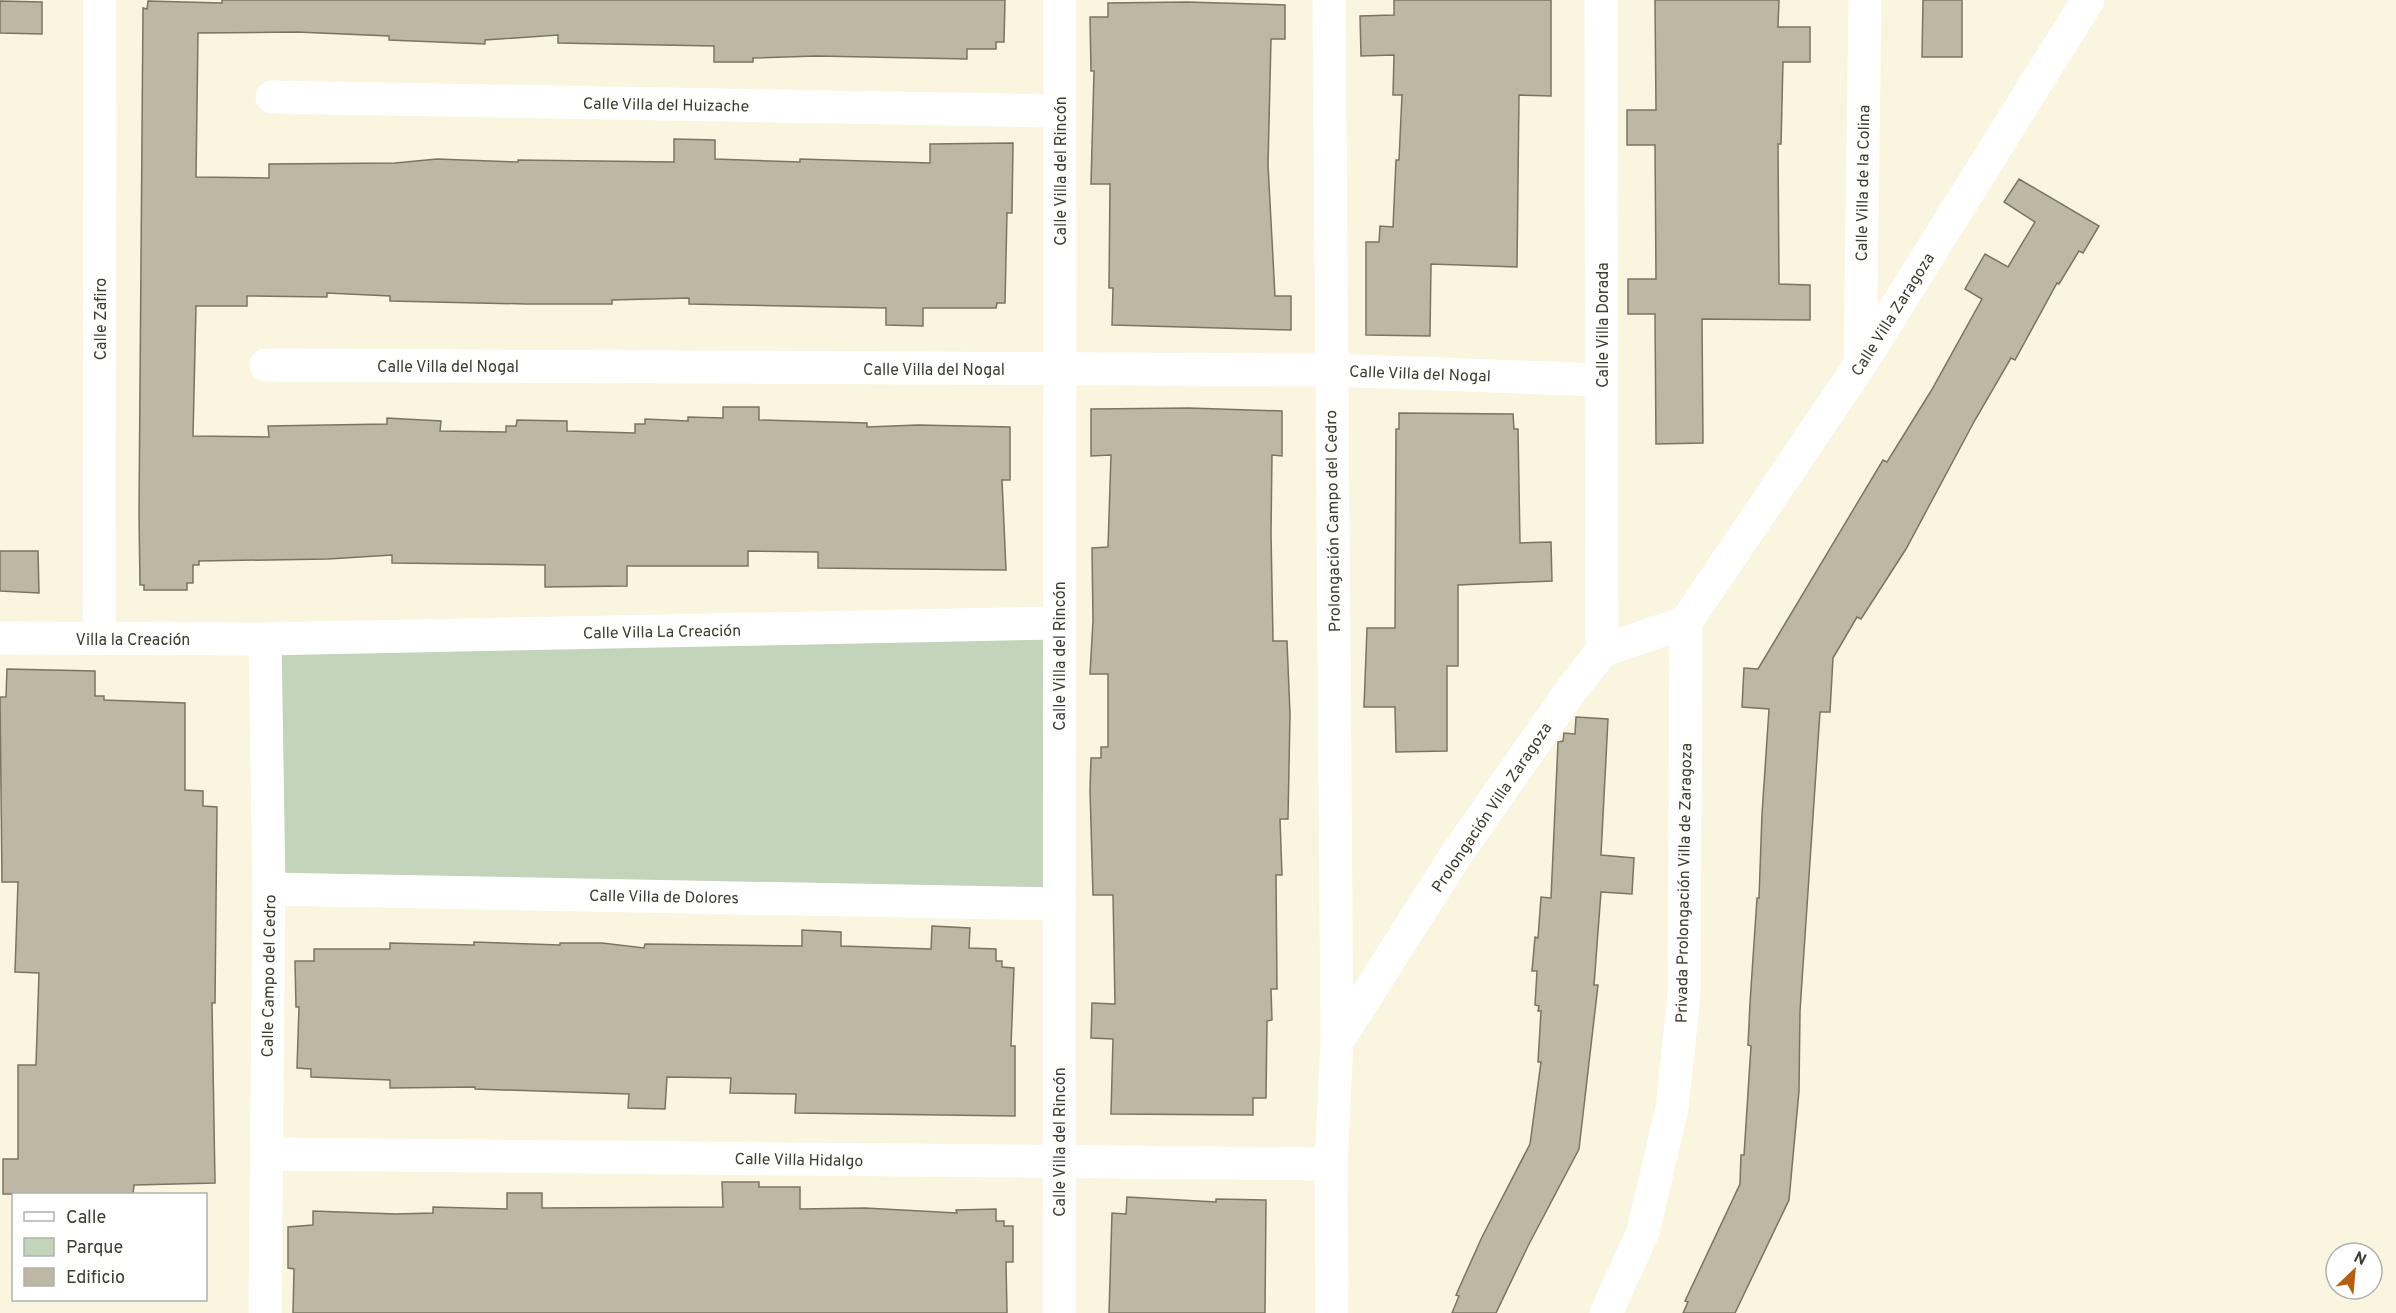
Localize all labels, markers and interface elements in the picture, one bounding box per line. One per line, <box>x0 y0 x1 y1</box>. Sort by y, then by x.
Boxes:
street label: Calle Villa del Huizache <box>583 95 749 117</box>
street label: Calle Villa del Rincón <box>1052 96 1072 246</box>
street label: Calle Villa de la Colina <box>1853 104 1875 262</box>
street label: Calle Villa Zaragoza <box>1848 250 1940 380</box>
street label: Calle Villa Dorada <box>1594 262 1614 388</box>
street label: Calle Zafiro <box>92 278 112 360</box>
street label: Calle Villa del Nogal <box>377 358 519 378</box>
street label: Calle Villa del Nogal <box>863 361 1005 381</box>
street label: Calle Villa del Nogal <box>1349 363 1491 387</box>
street label: Prolongación Campo del Cedro <box>1322 410 1346 632</box>
street label: Calle Villa del Rincón <box>1051 581 1071 731</box>
street label: Calle Villa La Creación <box>583 622 741 644</box>
street label: Villa la Creación <box>76 631 190 651</box>
street label: Prolongación Villa Zaragoza <box>1428 719 1557 897</box>
street label: Privada Prolongación Villa de Zaragoza <box>1673 743 1697 1023</box>
street label: Calle Villa de Dolores <box>589 887 739 909</box>
street label: Calle Campo del Cedro <box>259 894 281 1058</box>
street label: Calle Villa del Rincón <box>1051 1067 1071 1217</box>
street label: Calle Villa Hidalgo <box>734 1150 864 1172</box>
legend <box>12 1193 207 1301</box>
text: Calle <box>66 1207 106 1230</box>
text: Parque <box>66 1237 123 1260</box>
north arrow <box>2324 1241 2384 1301</box>
text: N <box>2350 1248 2369 1271</box>
text: Edificio <box>66 1267 125 1290</box>

